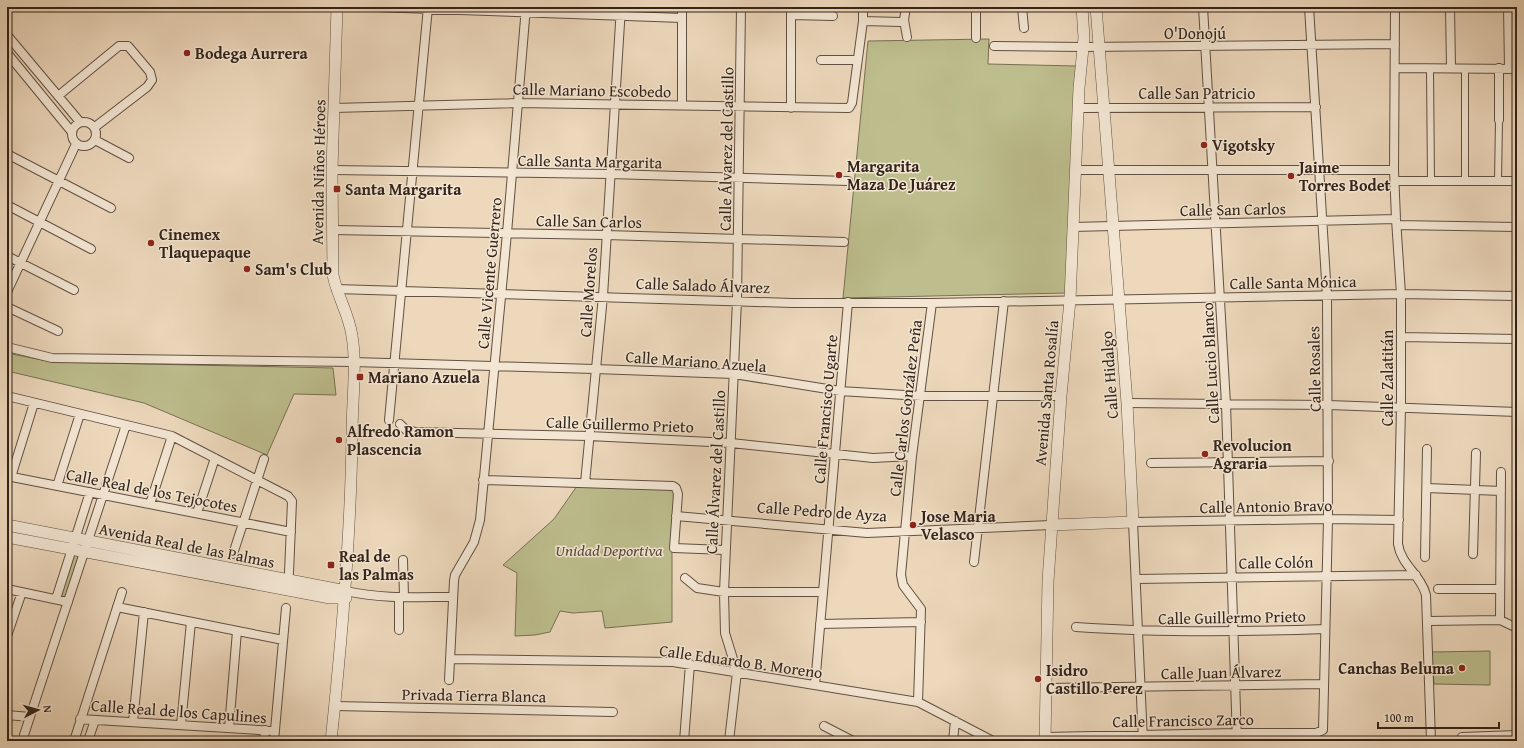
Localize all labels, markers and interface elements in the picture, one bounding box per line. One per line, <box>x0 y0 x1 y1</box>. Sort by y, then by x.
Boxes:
street label: O'Donojú <box>1164 21 1226 45</box>
place label: Bodega Aurrera <box>195 41 309 65</box>
marker: Bodega Aurrera <box>182 48 192 58</box>
street label: Calle Álvarez del Castillo <box>713 67 739 231</box>
street label: Calle Mariano Escobedo <box>513 77 671 103</box>
street label: Calle San Patricio <box>1139 81 1255 105</box>
street label: Avenida Niños Héroes <box>305 99 331 245</box>
place label: Vigotsky <box>1212 133 1276 157</box>
marker: Vigotsky <box>1199 140 1209 150</box>
street label: Calle Santa Margarita <box>518 148 663 174</box>
place label: Margarita Maza De Juárez <box>847 154 956 196</box>
place label: Jaime Torres Bodet <box>1296 155 1391 197</box>
marker: Margarita Maza De Juárez <box>834 170 844 180</box>
marker: Jaime Torres Bodet <box>1286 171 1296 181</box>
place label: Santa Margarita <box>345 177 462 201</box>
marker: Santa Margarita <box>332 184 342 194</box>
street label: Calle Vicente Guerrero <box>470 196 508 350</box>
street label: Calle San Carlos <box>1180 196 1286 222</box>
street label: Calle San Carlos <box>536 208 642 234</box>
place label: Cinemex Tlaquepaque <box>159 222 251 264</box>
marker: Cinemex Tlaquepaque <box>146 238 156 248</box>
street label: Calle Morelos <box>573 246 603 338</box>
place label: Sam's Club <box>255 257 332 281</box>
marker: Sam's Club <box>242 264 252 274</box>
street label: Calle Santa Mónica <box>1229 269 1357 295</box>
street label: Calle Salado Álvarez <box>636 271 770 299</box>
street label: Calle Lucio Blanco <box>1195 302 1225 424</box>
street label: Calle Carlos González Peña <box>882 318 928 498</box>
street label: Avenida Santa Rosalía <box>1028 319 1064 467</box>
street label: Calle Rosales <box>1301 326 1327 412</box>
street label: Calle Hidalgo <box>1094 330 1124 420</box>
street label: Calle Zalatitán <box>1375 330 1399 426</box>
street label: Calle Francisco Ugarte <box>807 333 843 485</box>
street label: Calle Mariano Azuela <box>625 344 768 378</box>
place label: Mariano Azuela <box>368 365 481 389</box>
marker: Mariano Azuela <box>355 372 365 382</box>
street label: Calle Álvarez del Castillo <box>699 389 731 555</box>
street label: Calle Guillermo Prieto <box>546 409 694 439</box>
place label: Alfredo Ramon Plascencia <box>347 419 454 461</box>
place label: Revolucion Agraria <box>1213 433 1292 475</box>
marker: Alfredo Ramon Plascencia <box>334 435 344 445</box>
marker: Revolucion Agraria <box>1200 449 1210 459</box>
street label: Calle Real de los Tejocotes <box>64 462 240 518</box>
street label: Calle Antonio Bravo <box>1200 493 1332 519</box>
street label: Calle Pedro de Ayza <box>756 494 888 528</box>
place label: Jose Maria Velasco <box>918 504 997 546</box>
street label: Avenida Real de las Palmas <box>97 516 277 574</box>
marker: Jose Maria Velasco <box>908 520 918 530</box>
park label: Unidad Deportiva <box>555 538 663 562</box>
place label: Real de las Palmas <box>339 544 414 586</box>
street label: Calle Colón <box>1238 549 1314 575</box>
marker: Real de las Palmas <box>326 560 336 570</box>
street label: Calle Guillermo Prieto <box>1158 604 1306 630</box>
street label: Calle Eduardo B. Moreno <box>658 638 824 684</box>
place label: Canchas Beluma <box>1338 656 1455 680</box>
place label: Isidro Castillo Perez <box>1046 658 1143 700</box>
street label: Calle Juan Álvarez <box>1161 659 1281 685</box>
marker: Canchas Beluma <box>1457 663 1467 673</box>
marker: Isidro Castillo Perez <box>1033 674 1043 684</box>
street label: Privada Tierra Blanca <box>402 682 547 708</box>
north arrow <box>18 690 58 730</box>
street label: Calle Real de los Capulines <box>90 693 268 729</box>
text: N <box>40 704 56 714</box>
scale bar <box>1378 704 1499 730</box>
street label: Calle Francisco Zarco <box>1112 707 1254 733</box>
text: 100 m <box>1384 709 1414 726</box>

